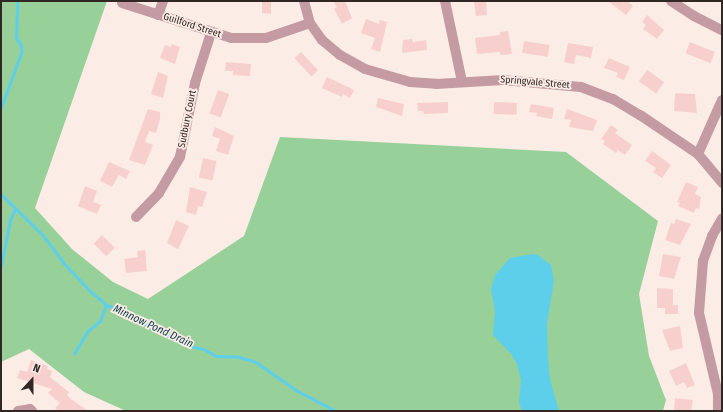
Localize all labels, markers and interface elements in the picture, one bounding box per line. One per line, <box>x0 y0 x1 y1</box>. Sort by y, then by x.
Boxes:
street label: Guilford Street <box>162 11 222 41</box>
street label: Springvale Street <box>500 74 570 92</box>
street label: Sudbury Court <box>177 89 199 149</box>
water label: Minnow Pond Drain <box>111 303 195 351</box>
north arrow <box>12 360 52 400</box>
text: N <box>31 361 42 376</box>

